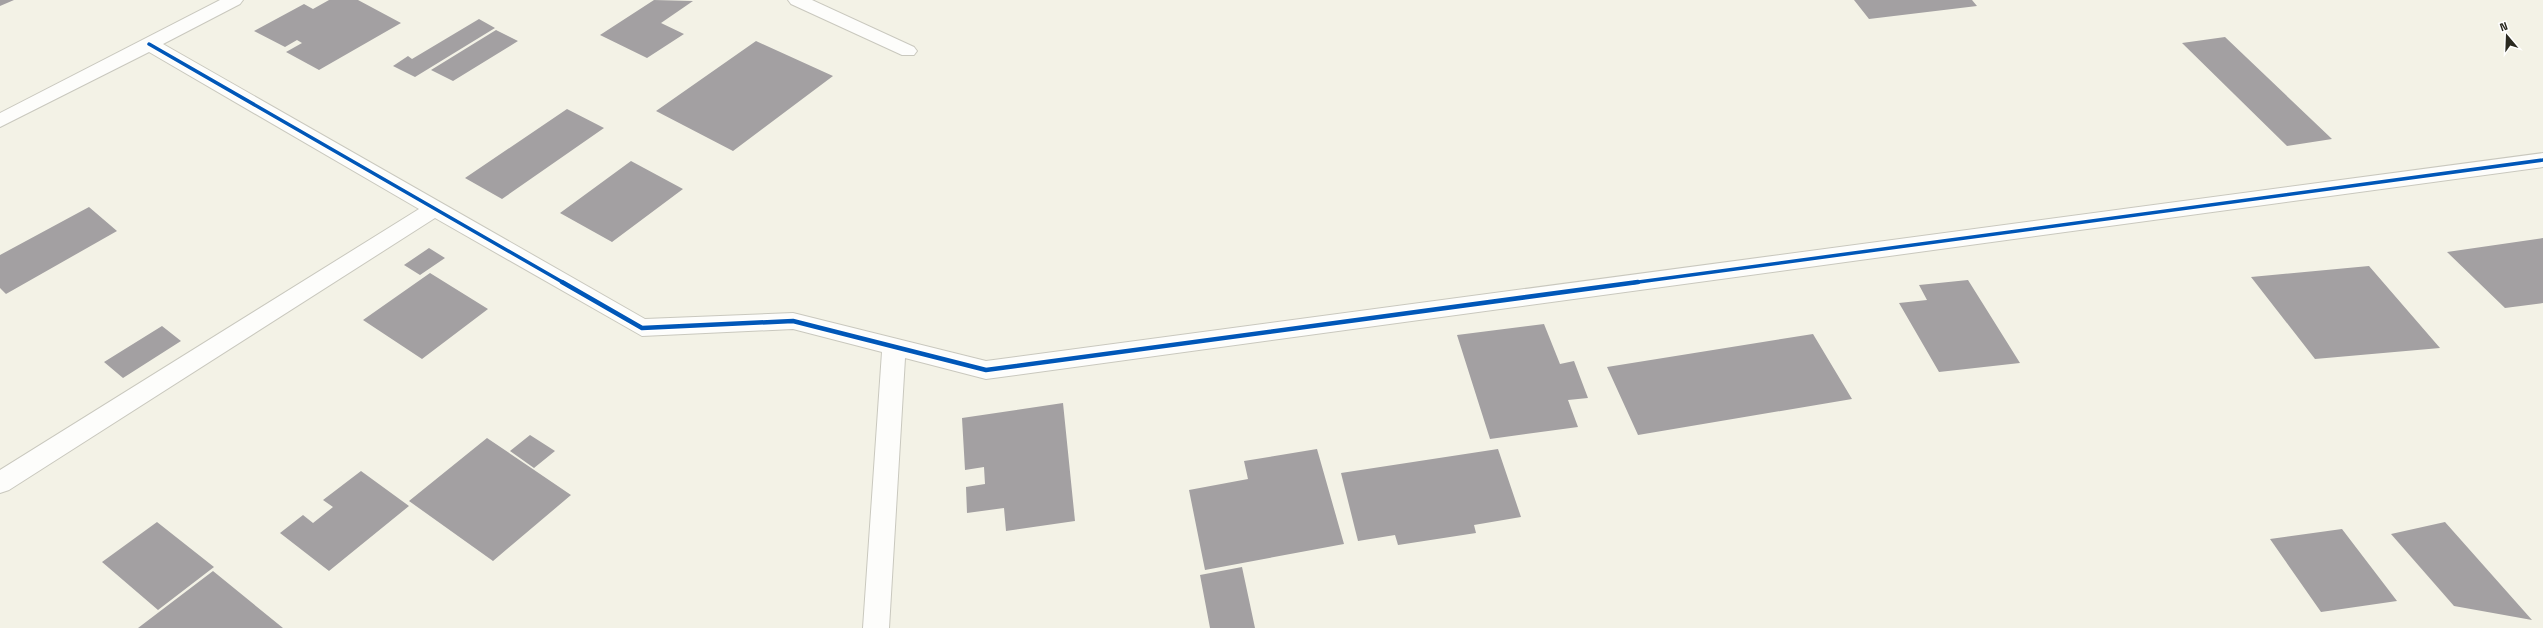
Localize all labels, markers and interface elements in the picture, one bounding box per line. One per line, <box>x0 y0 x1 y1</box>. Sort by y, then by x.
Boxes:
north arrow <box>2487 16 2527 56</box>
text: N <box>2498 19 2510 34</box>

